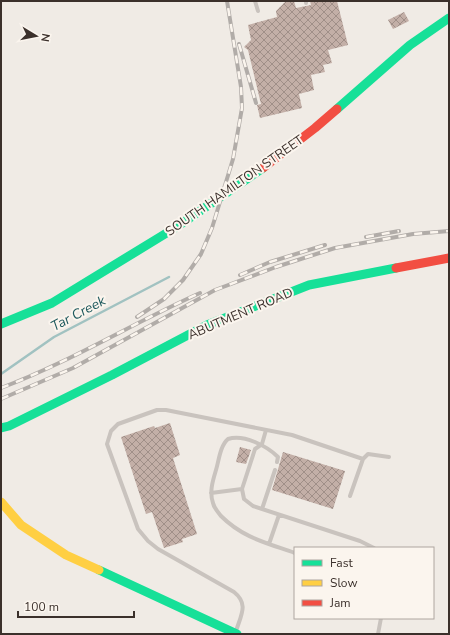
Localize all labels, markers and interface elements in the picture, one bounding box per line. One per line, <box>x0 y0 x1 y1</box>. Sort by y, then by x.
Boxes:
north arrow <box>16 16 56 56</box>
text: N <box>37 32 53 43</box>
street label: SOUTH HAMILTON STREET <box>162 131 307 241</box>
street label: ABUTMENT ROAD <box>185 284 296 344</box>
water label: Tar Creek <box>47 291 110 336</box>
legend <box>294 547 434 619</box>
text: Fast <box>330 555 353 571</box>
text: Slow <box>330 575 358 591</box>
scale bar <box>18 593 134 619</box>
text: Jam <box>329 595 351 611</box>
text: 100 m <box>24 599 59 615</box>

